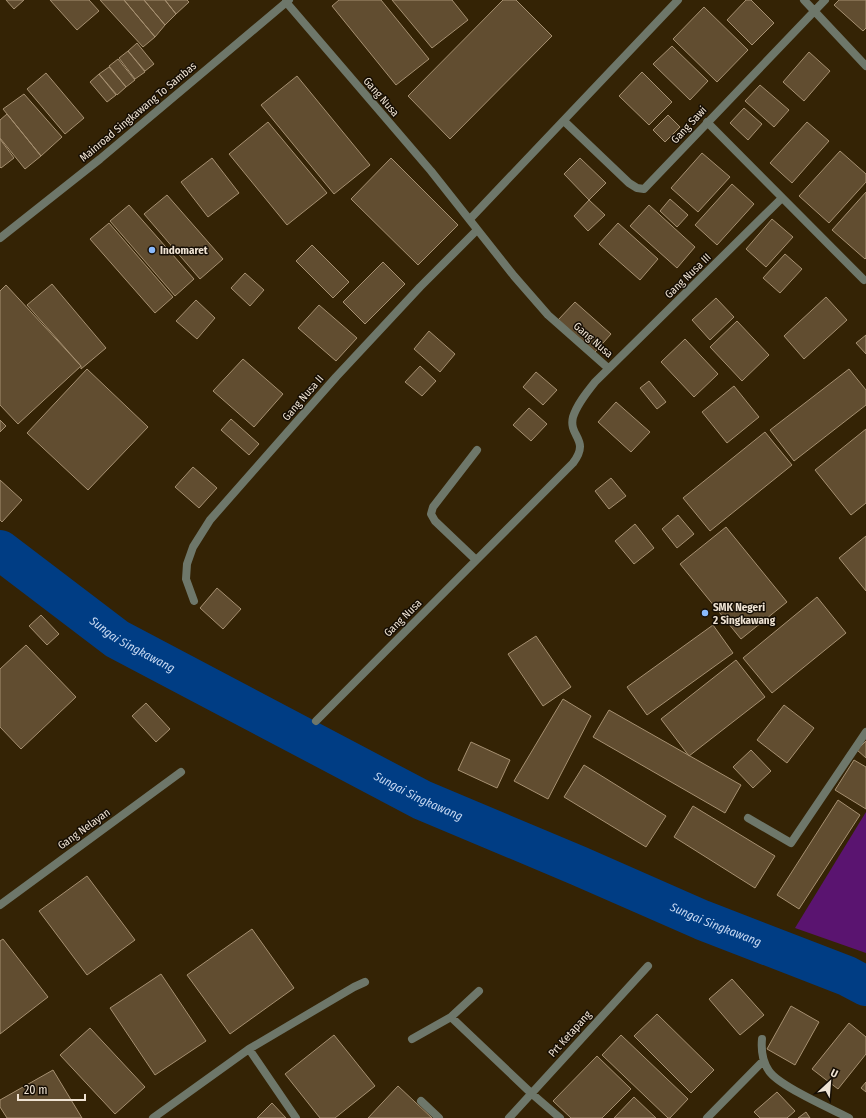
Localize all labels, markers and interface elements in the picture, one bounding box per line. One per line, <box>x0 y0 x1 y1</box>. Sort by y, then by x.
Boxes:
street label: Mainroad Singkawang To Sambas <box>77 59 199 165</box>
street label: Gang Nusa <box>360 75 402 119</box>
street label: Gang Sawi <box>669 104 710 146</box>
place label: Indomaret <box>160 244 208 257</box>
marker: Indomaret <box>147 245 157 255</box>
street label: Gang Nusa III <box>662 251 714 301</box>
street label: Gang Nusa <box>571 319 615 361</box>
street label: Gang Nusa II <box>280 373 326 423</box>
street label: Gang Nusa <box>382 597 424 639</box>
place label: SMK Negeri 2 Singkawang <box>712 601 776 627</box>
marker: SMK Negeri 2 Singkawang <box>700 608 710 618</box>
water label: Sungai Singkawang <box>86 613 177 675</box>
water label: Sungai Singkawang <box>371 768 465 823</box>
street label: Gang Nelayan <box>55 806 113 852</box>
water label: Sungai Singkawang <box>667 900 763 949</box>
street label: Prt Ketapang <box>546 1008 595 1060</box>
north arrow <box>810 1062 850 1102</box>
text: U <box>828 1066 840 1081</box>
scale bar <box>18 1076 85 1102</box>
text: 20 m <box>24 1083 48 1097</box>

